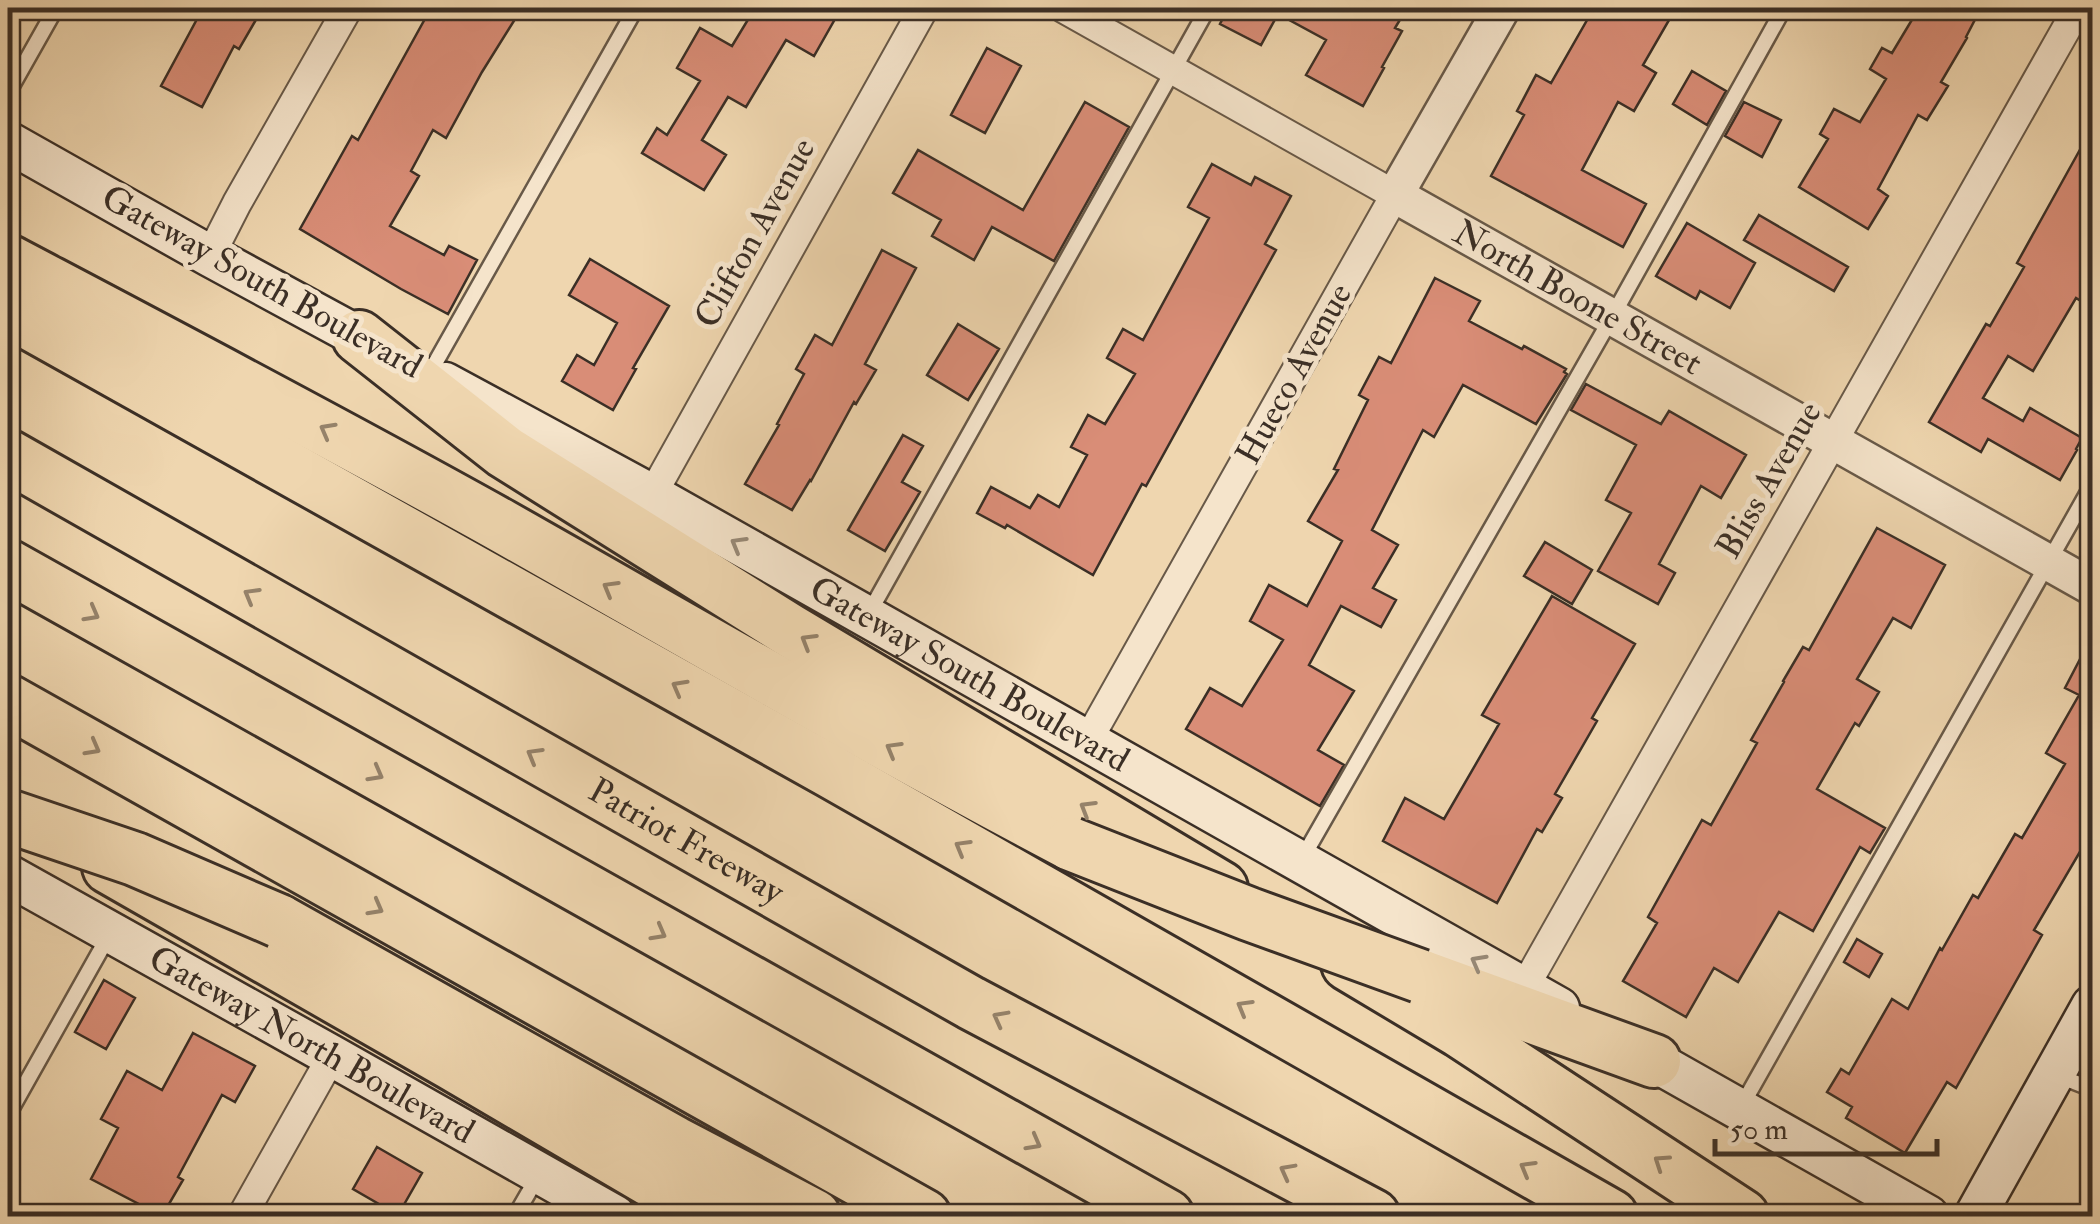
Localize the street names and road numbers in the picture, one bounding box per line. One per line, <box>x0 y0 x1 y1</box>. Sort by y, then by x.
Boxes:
street label: Clifton Avenue <box>685 130 825 336</box>
street label: Gateway South Boulevard <box>94 175 430 389</box>
street label: North Boone Street <box>1445 210 1710 385</box>
street label: Hueco Avenue <box>1226 276 1362 472</box>
street label: Bliss Avenue <box>1707 394 1831 566</box>
street label: Gateway South Boulevard <box>802 567 1137 782</box>
street label: Patriot Freeway <box>581 768 792 914</box>
street label: Gateway North Boulevard <box>141 936 482 1154</box>

